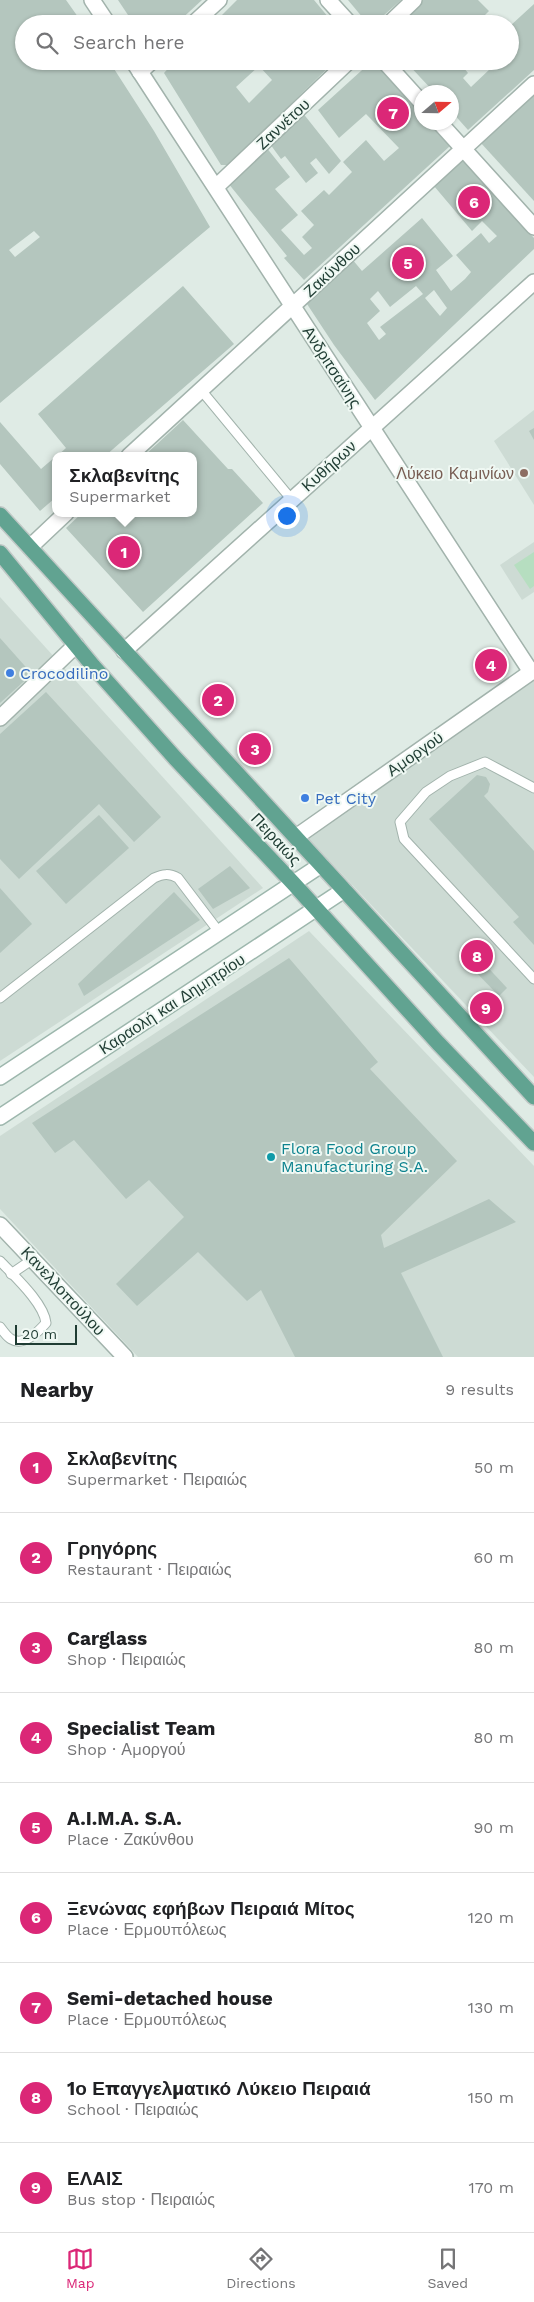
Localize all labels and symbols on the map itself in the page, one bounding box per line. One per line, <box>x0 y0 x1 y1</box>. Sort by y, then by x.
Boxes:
north arrow <box>414 85 459 130</box>
pin: 7 <box>377 94 409 132</box>
street label: Ζαννέτου <box>252 95 314 153</box>
pin: 6 <box>458 183 490 221</box>
street label: Ζακύνθου <box>300 239 364 301</box>
pin: 5 <box>392 244 424 282</box>
street label: Ανδριτσαίνης <box>299 323 366 412</box>
street label: Κυθήρων <box>298 437 360 495</box>
place label: Λύκειο Καμινίων <box>396 464 514 483</box>
marker: Λύκειο Καμινίων <box>518 467 530 479</box>
your location <box>274 503 300 529</box>
pin: 1 <box>108 533 140 571</box>
pin: 4 <box>475 646 507 684</box>
place label: Crocodilino <box>20 664 108 683</box>
marker: Crocodilino <box>4 667 16 679</box>
pin: 2 <box>202 681 234 719</box>
street label: Αμοργού <box>383 728 447 780</box>
pin: 3 <box>239 730 271 768</box>
place label: Pet City <box>315 789 377 808</box>
marker: Pet City <box>299 792 311 804</box>
street label: Πειραιώς <box>247 809 305 869</box>
pin: 8 <box>461 937 493 975</box>
street label: Καραολή και Δημητρίου <box>95 950 249 1058</box>
pin: 9 <box>470 989 502 1027</box>
place label: Flora Food Group Manufacturing S.A. <box>281 1139 428 1176</box>
marker: Flora Food Group Manufacturing S.A. <box>265 1151 277 1163</box>
street label: Κανελλοπούλου <box>17 1243 109 1339</box>
scale bar <box>15 1322 78 1345</box>

